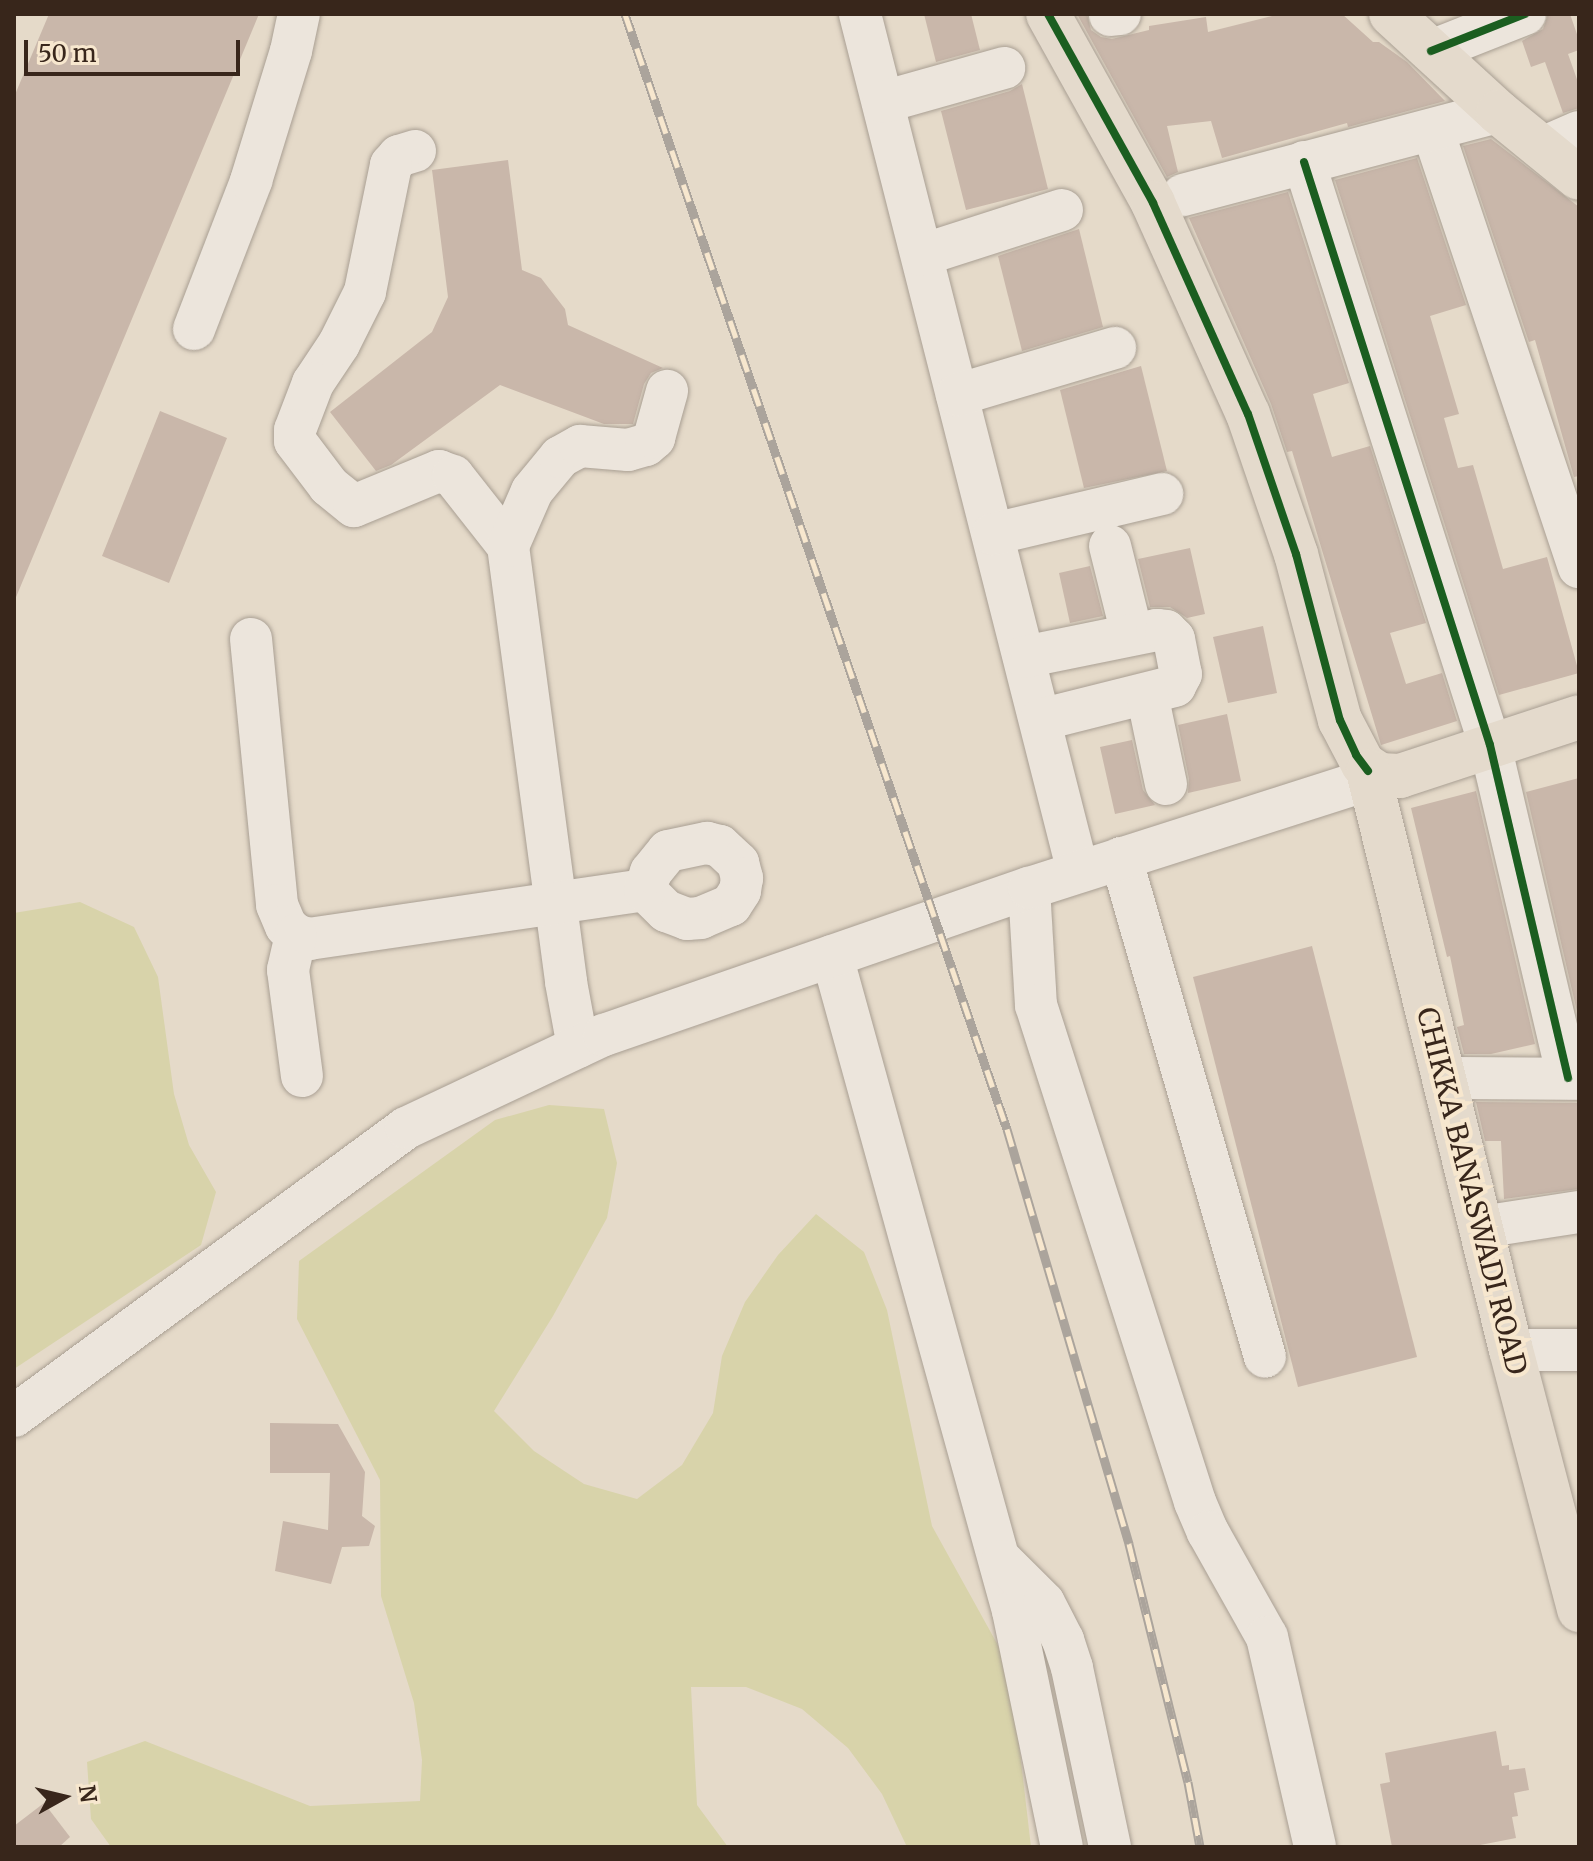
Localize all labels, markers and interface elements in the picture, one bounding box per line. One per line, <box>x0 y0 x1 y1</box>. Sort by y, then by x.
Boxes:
scale bar <box>28 24 244 74</box>
text: 50 m <box>38 38 97 69</box>
street label: CHIKKA BANASWADI ROAD <box>1410 1004 1534 1378</box>
north arrow <box>24 1757 104 1837</box>
text: N <box>73 1783 103 1804</box>

